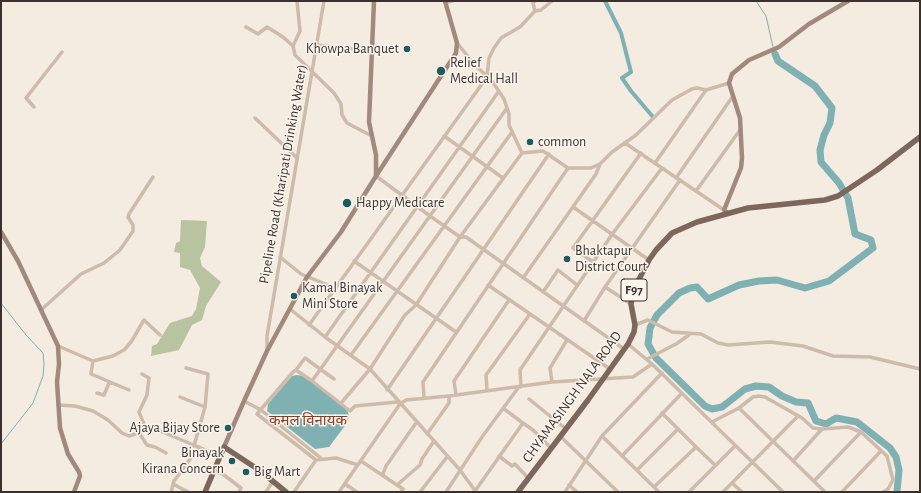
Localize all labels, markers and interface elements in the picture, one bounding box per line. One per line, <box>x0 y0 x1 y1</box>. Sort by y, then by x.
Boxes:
place label: Khowpa Banquet <box>306 41 399 57</box>
marker: Khowpa Banquet <box>402 44 412 54</box>
place label: Relief Medical Hall <box>450 55 518 88</box>
street label: Pipeline Road (Kharipati Drinking Water) <box>255 63 311 285</box>
marker: Relief Medical Hall <box>435 65 447 77</box>
place label: common <box>538 134 586 150</box>
marker: common <box>525 137 535 147</box>
place label: Happy Medicare <box>356 195 445 211</box>
marker: Happy Medicare <box>341 197 353 209</box>
place label: Bhaktapur District Court <box>575 243 647 276</box>
marker: Bhaktapur District Court <box>562 254 572 264</box>
road number: F97 <box>621 279 647 301</box>
place label: Kamal Binayak Mini Store <box>302 280 382 312</box>
marker: Kamal Binayak Mini Store <box>289 291 299 301</box>
street label: CHYAMASINGH NALA ROAD <box>519 328 625 466</box>
district label: कमल विनायक <box>269 411 347 429</box>
place label: Ajaya Bijay Store <box>130 420 220 436</box>
marker: Ajaya Bijay Store <box>223 423 233 433</box>
place label: Binayak Kirana Concern <box>142 445 224 478</box>
marker: Binayak Kirana Concern <box>227 456 237 466</box>
place label: Big Mart <box>254 464 300 480</box>
marker: Big Mart <box>241 467 251 477</box>

